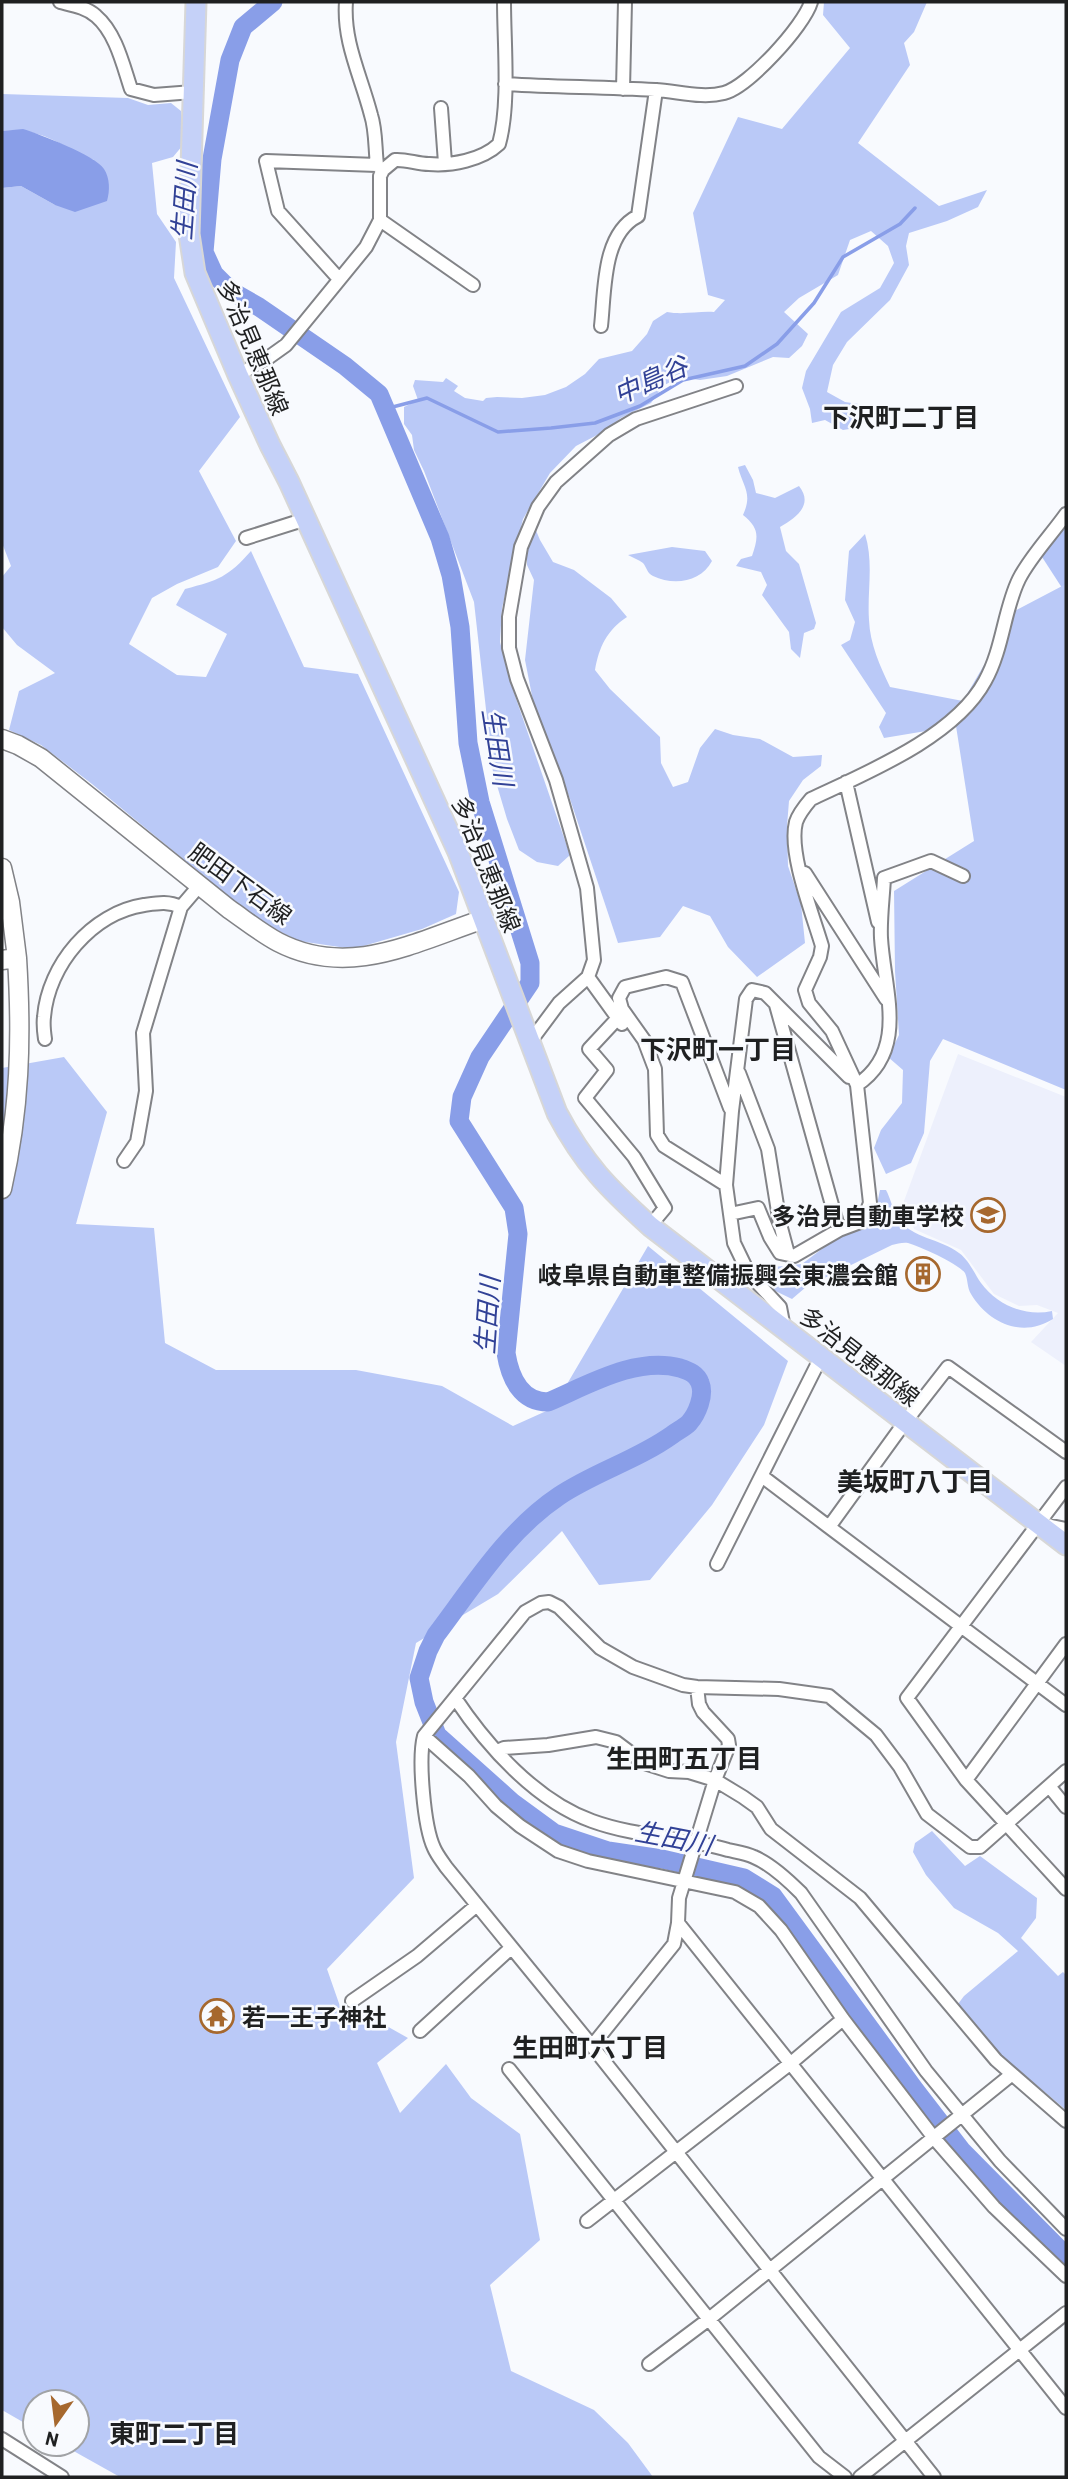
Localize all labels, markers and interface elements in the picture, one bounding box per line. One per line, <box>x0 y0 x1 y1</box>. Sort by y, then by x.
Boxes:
water label: 生田川 <box>165 158 201 241</box>
street label: 多治見恵那線 <box>213 275 295 419</box>
water label: 中島谷 <box>608 348 694 409</box>
district label: 下沢町二丁目 <box>823 401 979 432</box>
water label: 生田川 <box>478 706 521 791</box>
street label: 多治見恵那線 <box>447 792 527 936</box>
street label: 肥田下石線 <box>184 836 298 930</box>
district label: 下沢町一丁目 <box>640 1033 796 1064</box>
school or university icon: 多治見自動車学校 <box>969 1196 1007 1234</box>
place label: 多治見自動車学校 <box>772 1201 964 1230</box>
building icon: 岐阜県自動車整備振興会東濃会館 <box>904 1255 942 1293</box>
place label: 岐阜県自動車整備振興会東濃会館 <box>538 1260 898 1289</box>
water label: 生田川 <box>468 1272 504 1355</box>
street label: 多治見恵那線 <box>794 1300 926 1412</box>
district label: 美坂町八丁目 <box>837 1465 993 1496</box>
district label: 生田町五丁目 <box>606 1742 762 1773</box>
water label: 生田川 <box>633 1814 718 1860</box>
temple icon: 若一王子神社 <box>198 1997 236 2035</box>
place label: 若一王子神社 <box>242 2002 386 2031</box>
district label: 生田町六丁目 <box>512 2031 668 2062</box>
north arrow <box>21 2388 91 2458</box>
district label: 東町二丁目 <box>109 2417 239 2448</box>
text: N <box>43 2427 61 2453</box>

